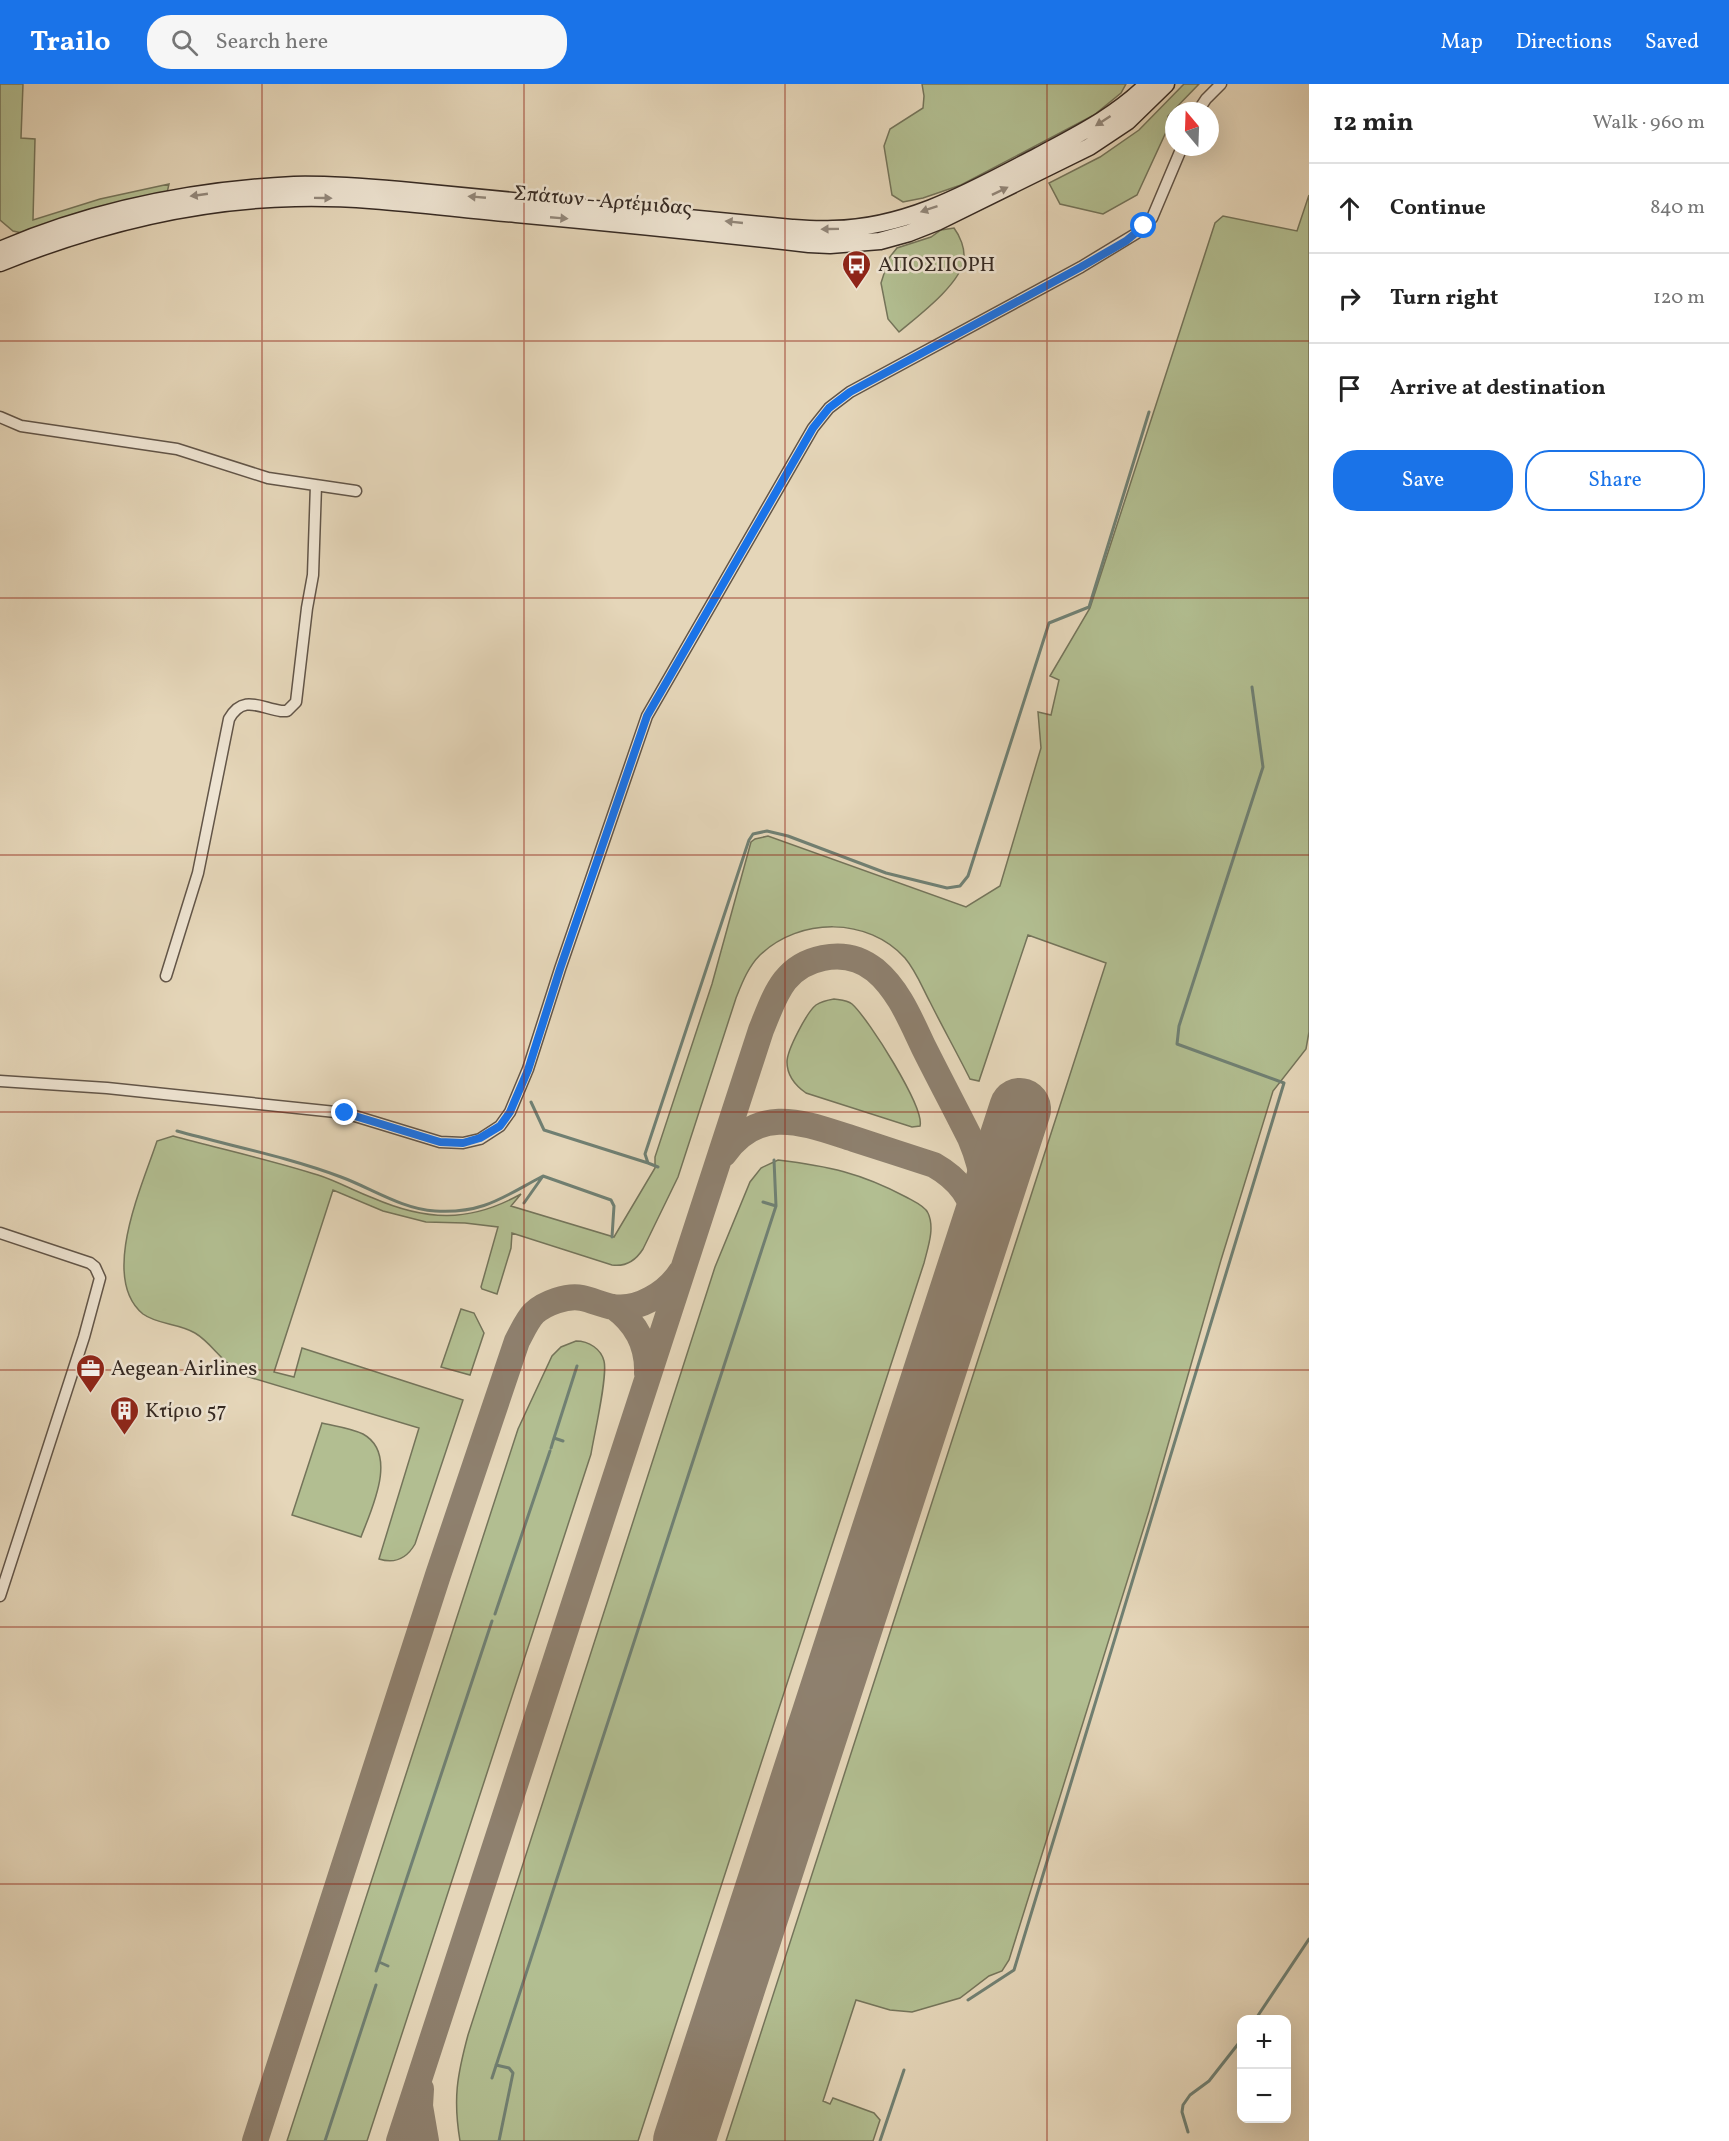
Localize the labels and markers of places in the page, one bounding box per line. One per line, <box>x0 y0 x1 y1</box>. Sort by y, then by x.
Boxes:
bus stop icon: ΑΠΟΣΠΟΡΗ <box>841 248 873 290</box>
place label: ΑΠΟΣΠΟΡΗ <box>878 251 995 280</box>
office icon: Aegean Airlines <box>74 1352 106 1394</box>
place label: Aegean Airlines <box>111 1355 257 1384</box>
building icon: Κτίριο 57 <box>108 1394 140 1436</box>
place label: Κτίριο 57 <box>145 1397 227 1426</box>

